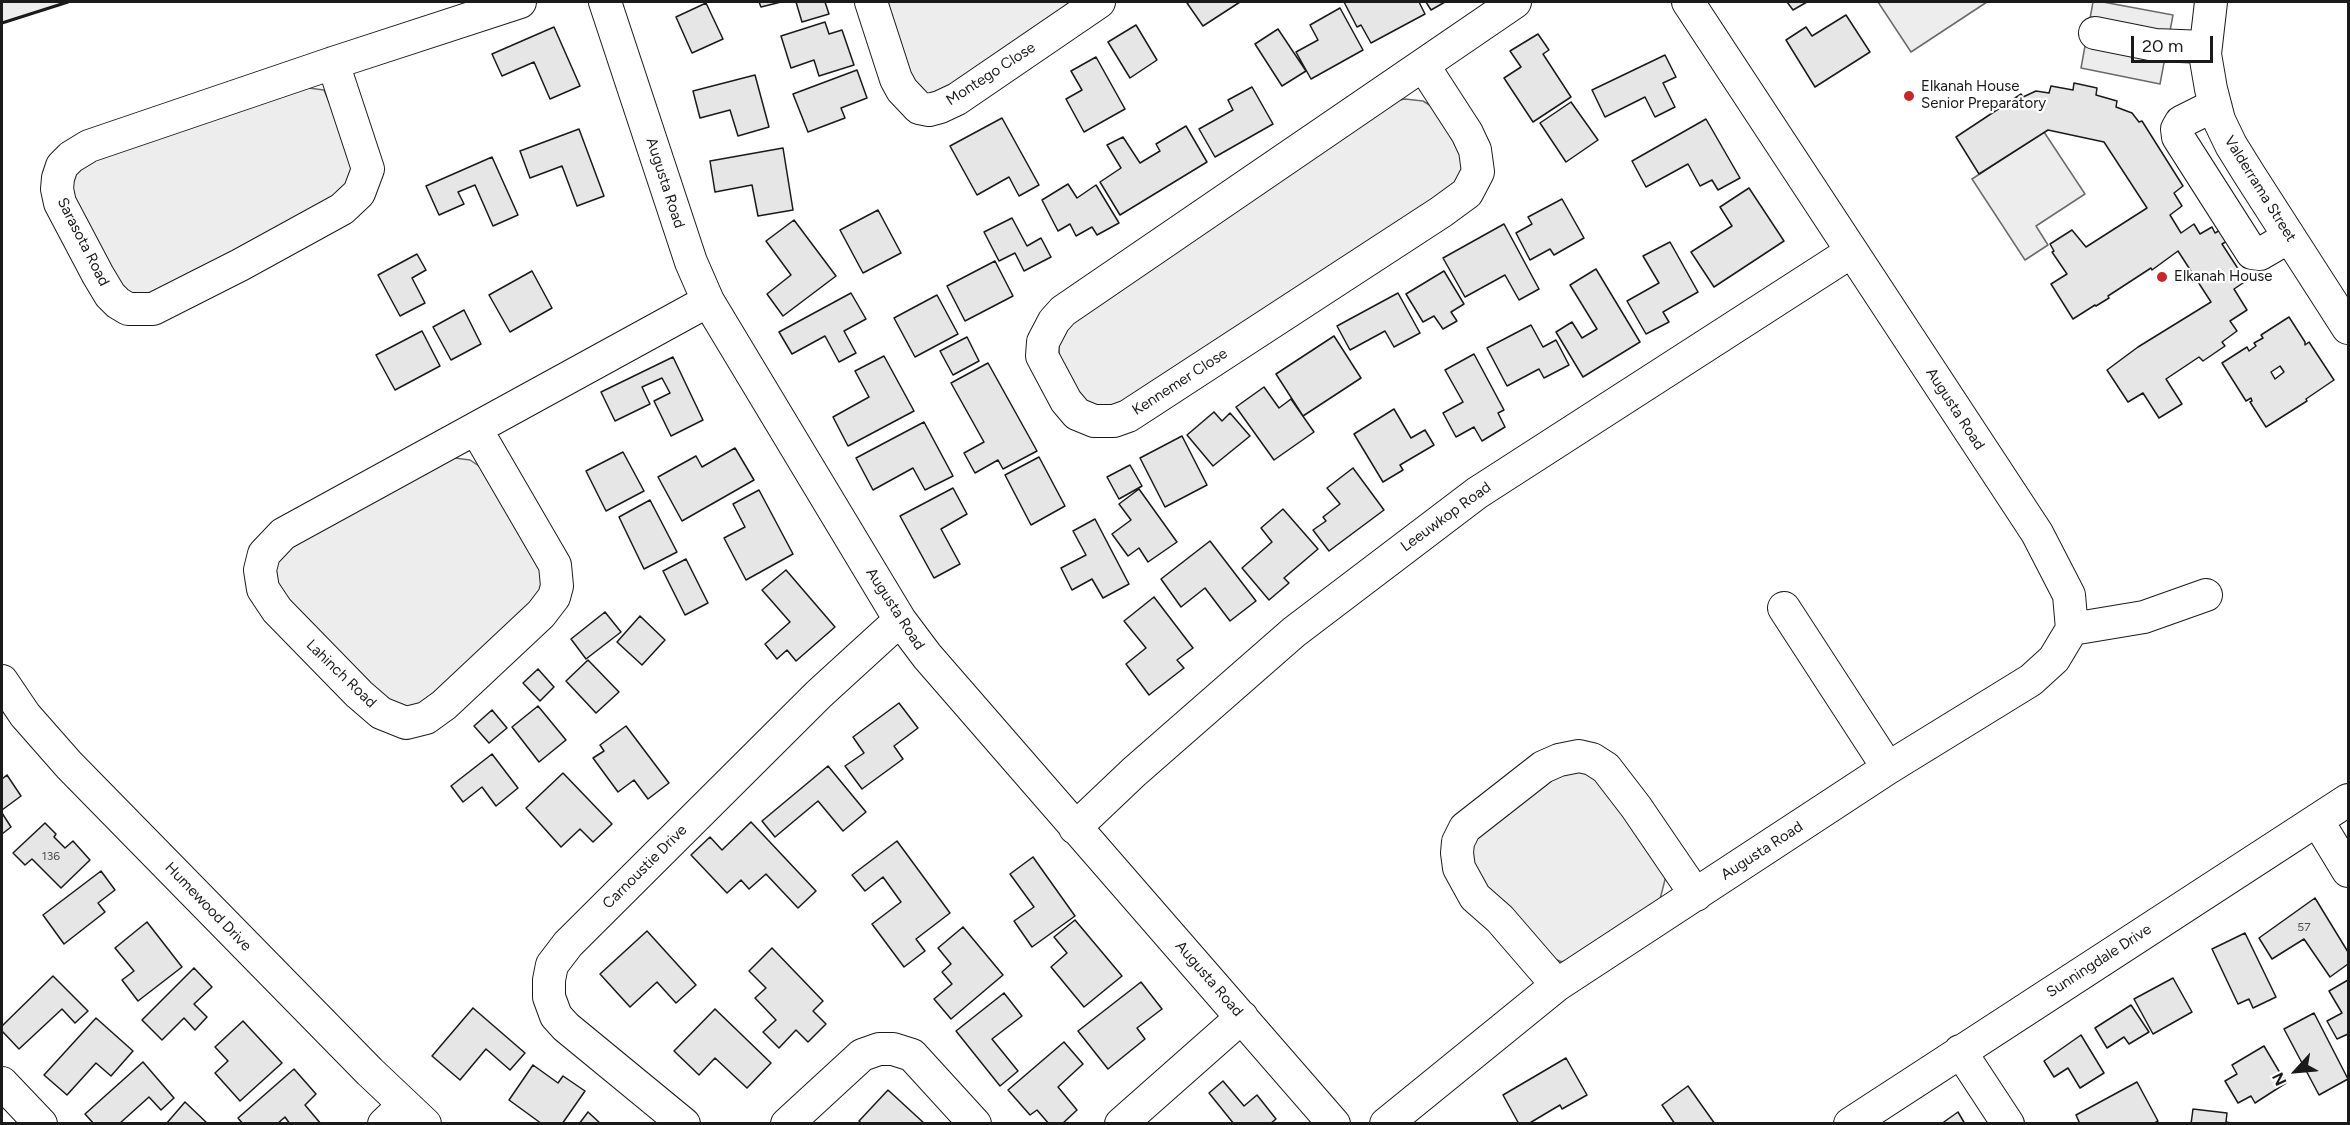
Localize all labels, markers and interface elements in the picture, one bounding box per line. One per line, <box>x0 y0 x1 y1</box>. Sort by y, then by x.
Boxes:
scale bar <box>2134 24 2216 62</box>
text: 20 m <box>2142 35 2183 57</box>
street label: Montego Close <box>943 38 1039 110</box>
place label: Elkanah House Senior Preparatory <box>1921 78 2046 113</box>
marker: Elkanah House Senior Preparatory <box>1902 89 1916 103</box>
street label: Valderrama Street <box>2220 133 2300 245</box>
street label: Augusta Road <box>642 135 688 231</box>
street label: Sarasota Road <box>53 195 113 289</box>
place label: Elkanah House <box>2174 268 2273 286</box>
marker: Elkanah House <box>2155 270 2169 284</box>
street label: Kennemer Close <box>1129 345 1231 419</box>
street label: Augusta Road <box>1922 365 1988 453</box>
street label: Leeuwkop Road <box>1397 478 1495 556</box>
street label: Augusta Road <box>862 565 928 653</box>
street label: Lahinch Road <box>302 636 380 712</box>
street label: Augusta Road <box>1718 818 1806 884</box>
street label: Carnoustie Drive <box>599 821 691 913</box>
house number: 136 <box>42 849 60 863</box>
street label: Humewood Drive <box>161 859 255 955</box>
street label: Sunningdale Drive <box>2043 920 2155 1002</box>
house number: 57 <box>2297 920 2311 934</box>
street label: Augusta Road <box>1171 938 1247 1020</box>
north arrow <box>2266 1041 2326 1101</box>
text: N <box>2268 1069 2291 1089</box>

